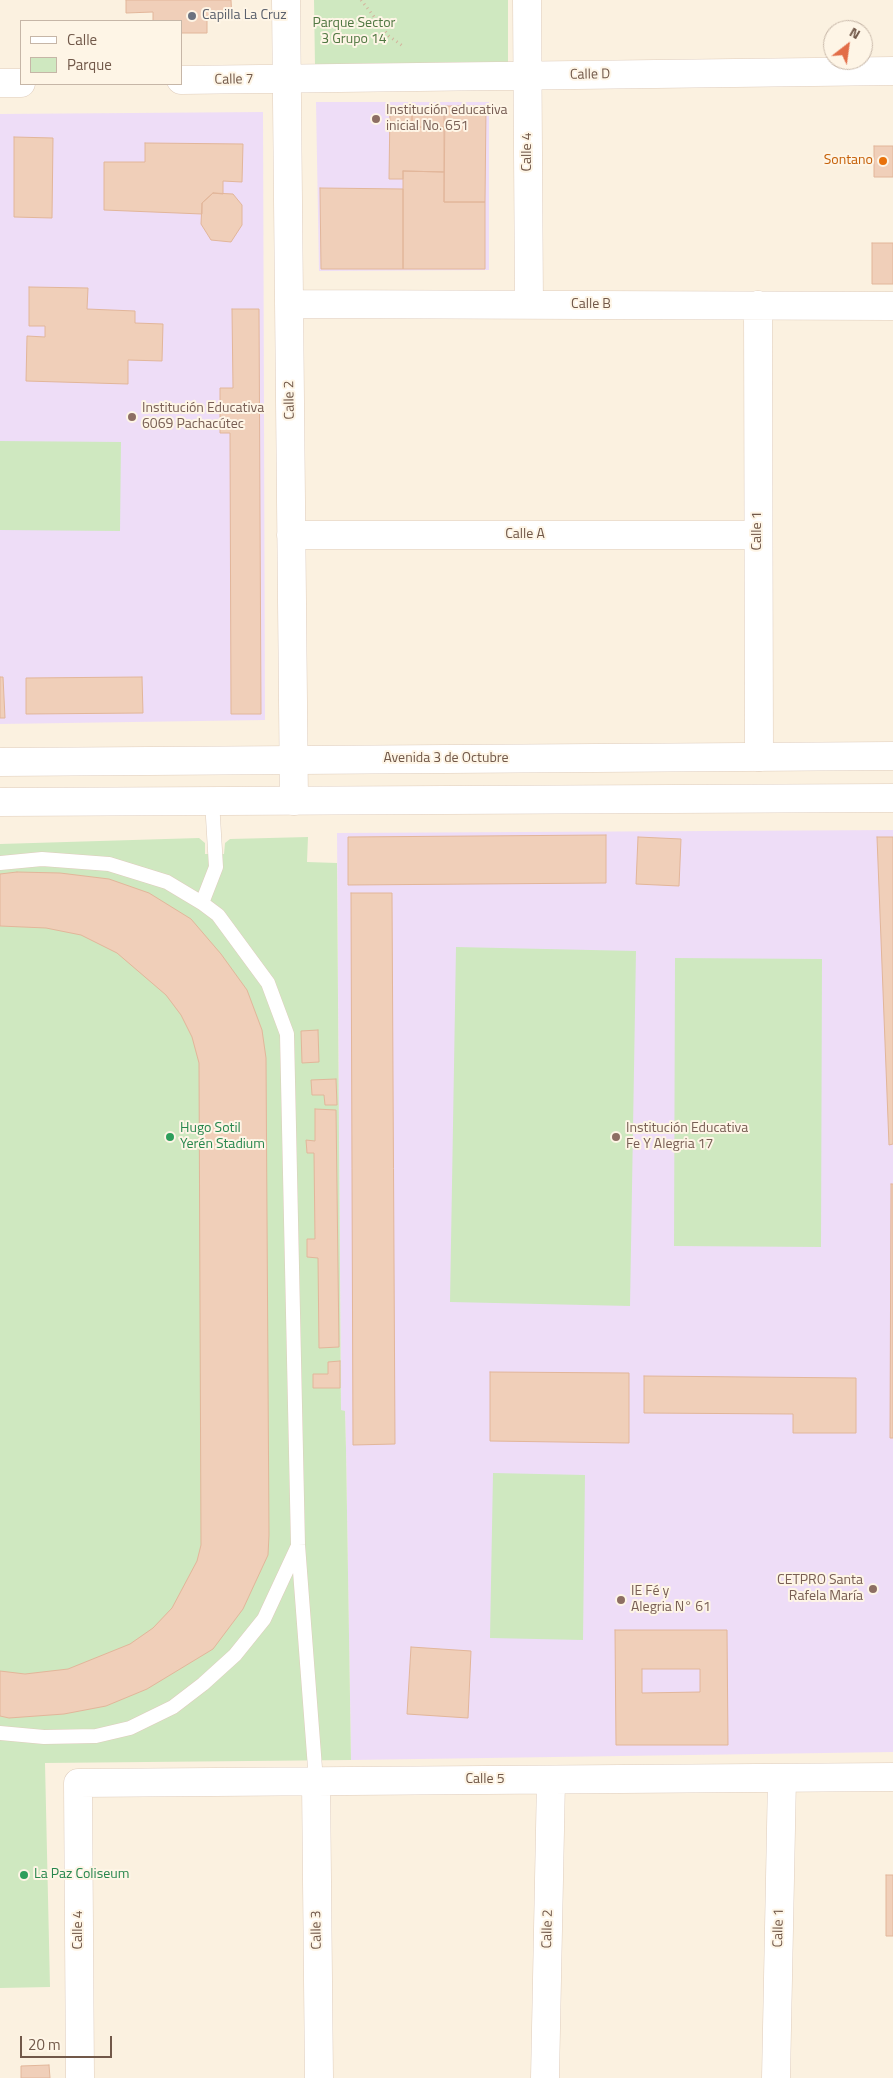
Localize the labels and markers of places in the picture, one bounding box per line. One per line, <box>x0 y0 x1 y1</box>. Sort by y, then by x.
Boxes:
place label: Capilla La Cruz <box>202 8 287 24</box>
marker: Capilla La Cruz <box>186 10 198 22</box>
place label: Institución educativa inicial No. 651 <box>386 103 508 136</box>
marker: Institución educativa inicial No. 651 <box>370 113 382 125</box>
place label: Sontano <box>824 153 873 169</box>
marker: Sontano <box>877 155 889 167</box>
place label: Institución Educativa 6069 Pachacútec <box>142 401 264 434</box>
marker: Institución Educativa 6069 Pachacútec <box>126 411 138 423</box>
place label: Hugo Sotil Yerén Stadium <box>180 1121 265 1154</box>
place label: Institución Educativa Fe Y Alegria 17 <box>626 1121 748 1154</box>
marker: Hugo Sotil Yerén Stadium <box>164 1131 176 1143</box>
marker: Institución Educativa Fe Y Alegria 17 <box>610 1131 622 1143</box>
place label: CETPRO Santa Rafela María <box>777 1573 863 1605</box>
marker: CETPRO Santa Rafela María <box>867 1583 879 1595</box>
place label: IE Fé y Alegria N° 61 <box>631 1584 711 1616</box>
marker: IE Fé y Alegria N° 61 <box>615 1594 627 1606</box>
place label: La Paz Coliseum <box>34 1867 129 1883</box>
marker: La Paz Coliseum <box>18 1869 30 1881</box>

